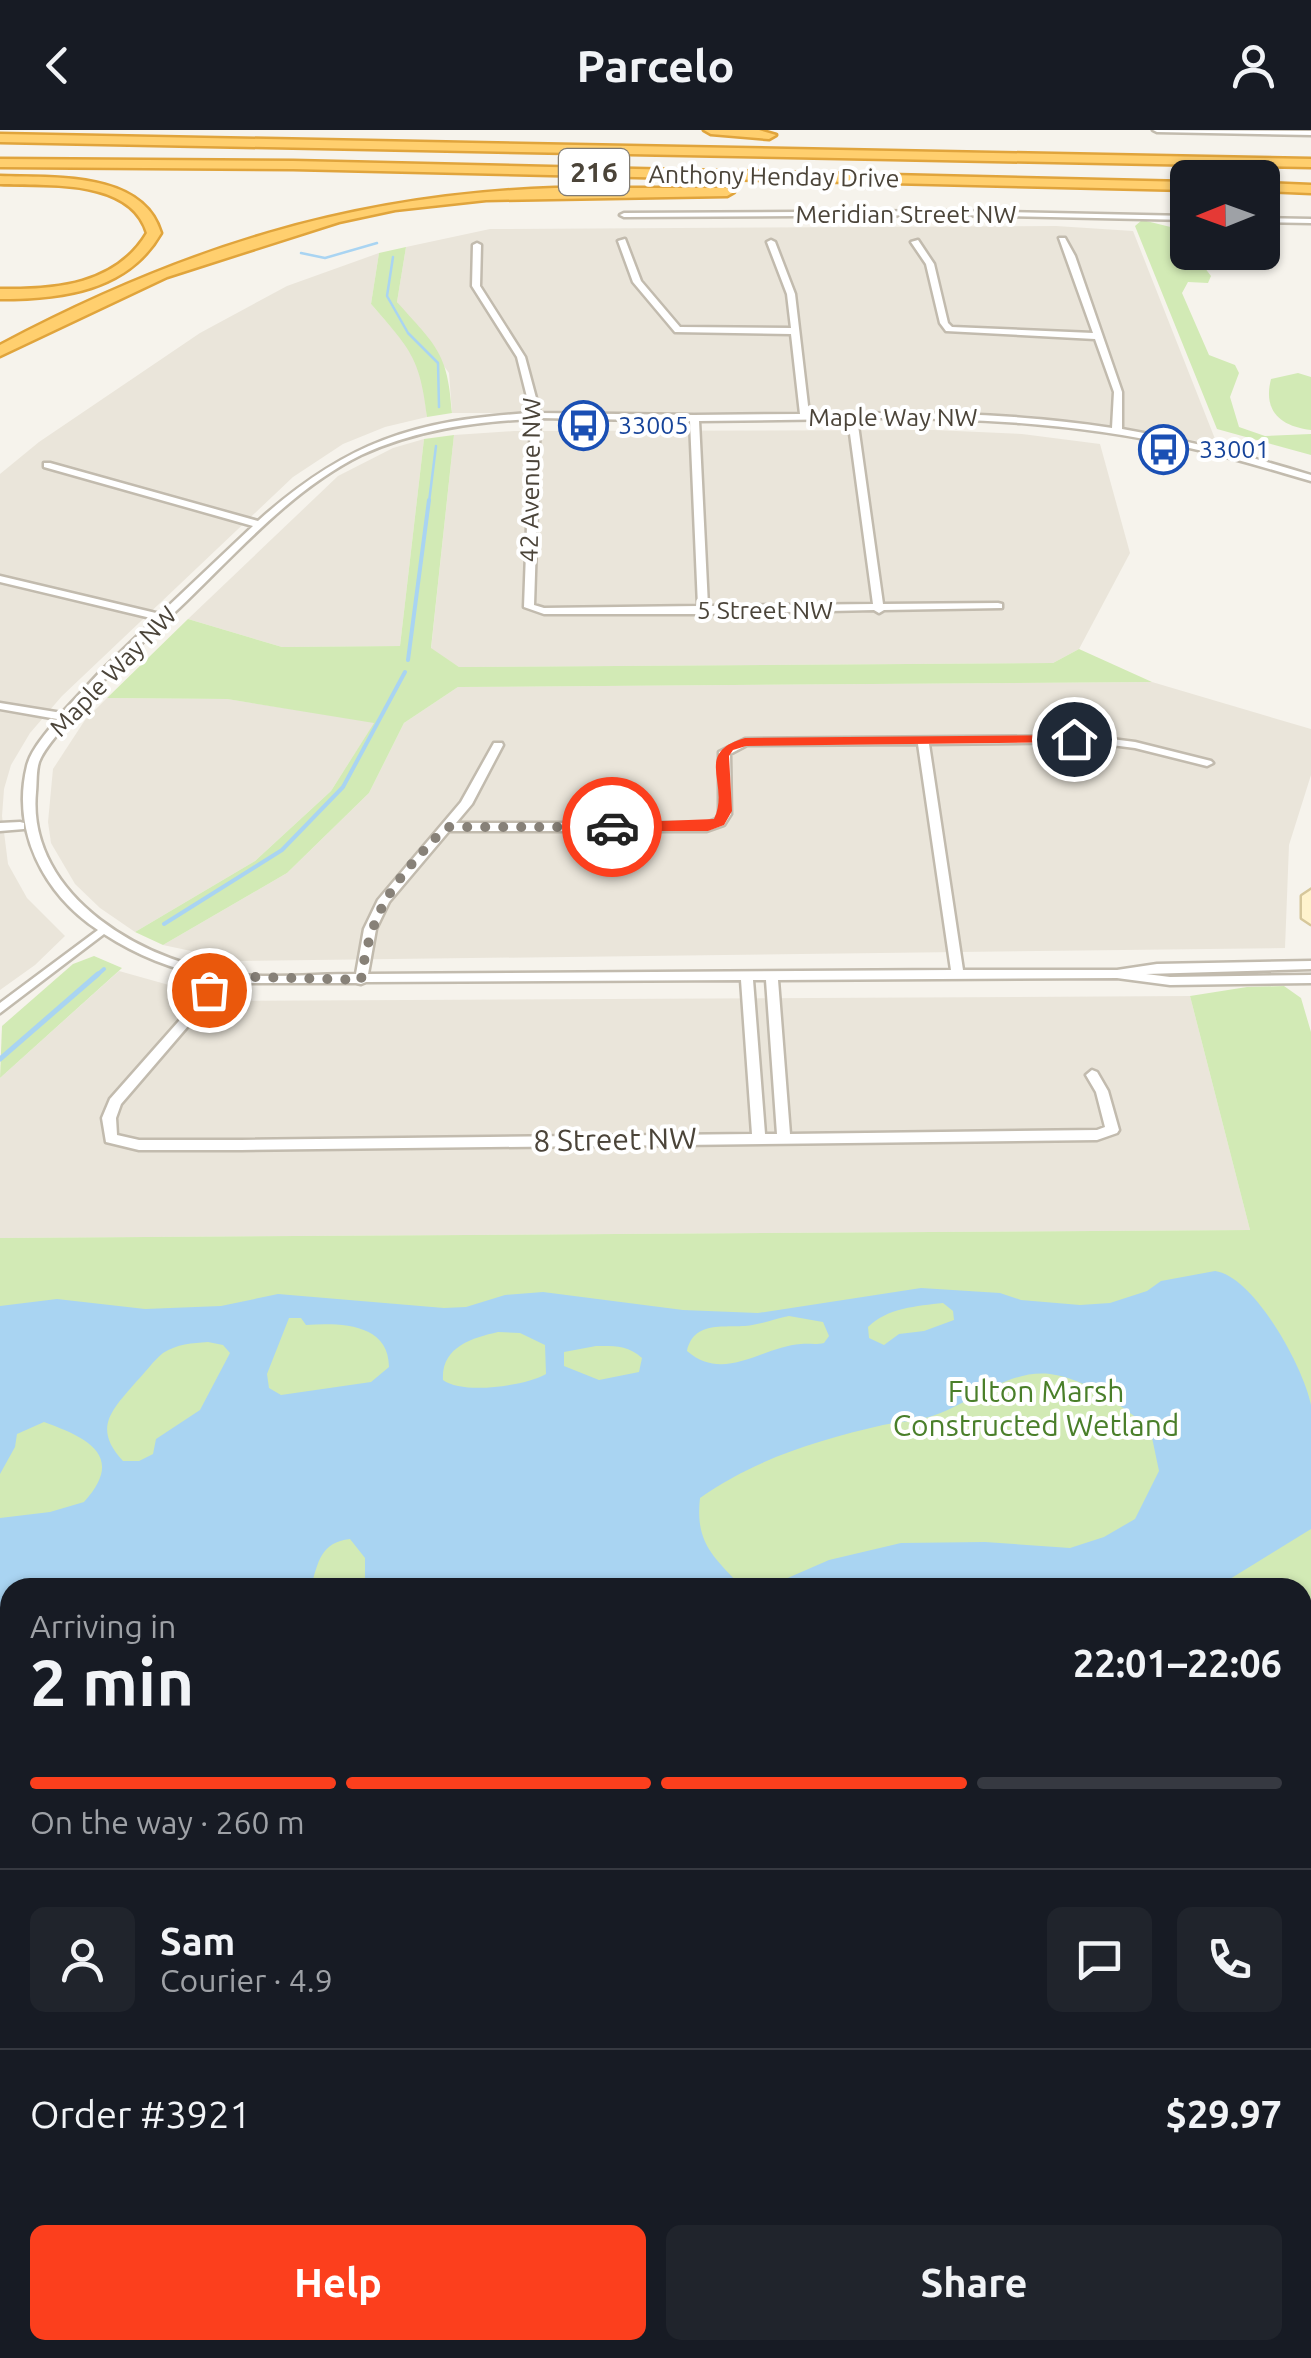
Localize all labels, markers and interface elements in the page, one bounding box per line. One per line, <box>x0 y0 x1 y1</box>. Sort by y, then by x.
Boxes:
icon: back <box>30 38 85 93</box>
icon: person <box>1226 38 1281 93</box>
text: Parcelo <box>576 40 735 91</box>
road number: 216 <box>559 149 629 195</box>
street label: Anthony Henday Drive <box>648 160 900 192</box>
north arrow <box>1170 160 1280 270</box>
map controls <box>1170 160 1280 270</box>
street label: Meridian Street NW <box>795 200 1017 228</box>
street label: 42 Avenue NW <box>515 397 545 563</box>
bus stop icon: 33005 <box>557 399 609 451</box>
street label: Maple Way NW <box>808 403 978 431</box>
place label: 33005 <box>618 411 689 439</box>
bus stop icon: 33001 <box>1138 423 1190 475</box>
place label: 33001 <box>1199 435 1270 463</box>
street label: 5 Street NW <box>697 596 833 624</box>
street label: Maple Way NW <box>44 600 182 742</box>
pin <box>1032 697 1117 782</box>
icon: home <box>1047 712 1102 767</box>
courier <box>562 777 662 877</box>
icon: car <box>585 800 640 855</box>
pin <box>167 948 252 1033</box>
icon: bag <box>182 963 237 1018</box>
street label: 8 Street NW <box>533 1121 697 1157</box>
park label: Fulton Marsh Constructed Wetland <box>893 1374 1179 1442</box>
text: Arriving in <box>30 1608 176 1644</box>
text: 22:01–22:06 <box>1073 1642 1282 1684</box>
text: 2 min <box>30 1645 194 1718</box>
text: On the way · 260 m <box>30 1804 305 1840</box>
button: person <box>30 1907 135 2012</box>
button: chat <box>1047 1907 1152 2012</box>
button: phone <box>1177 1907 1282 2012</box>
text: Sam <box>160 1920 235 1962</box>
text: Courier · 4.9 <box>160 1962 333 1998</box>
text: Order #3921 <box>30 2093 251 2135</box>
text: $29.97 <box>1165 2093 1282 2135</box>
button: Help <box>30 2225 646 2340</box>
button: Share <box>666 2225 1282 2340</box>

